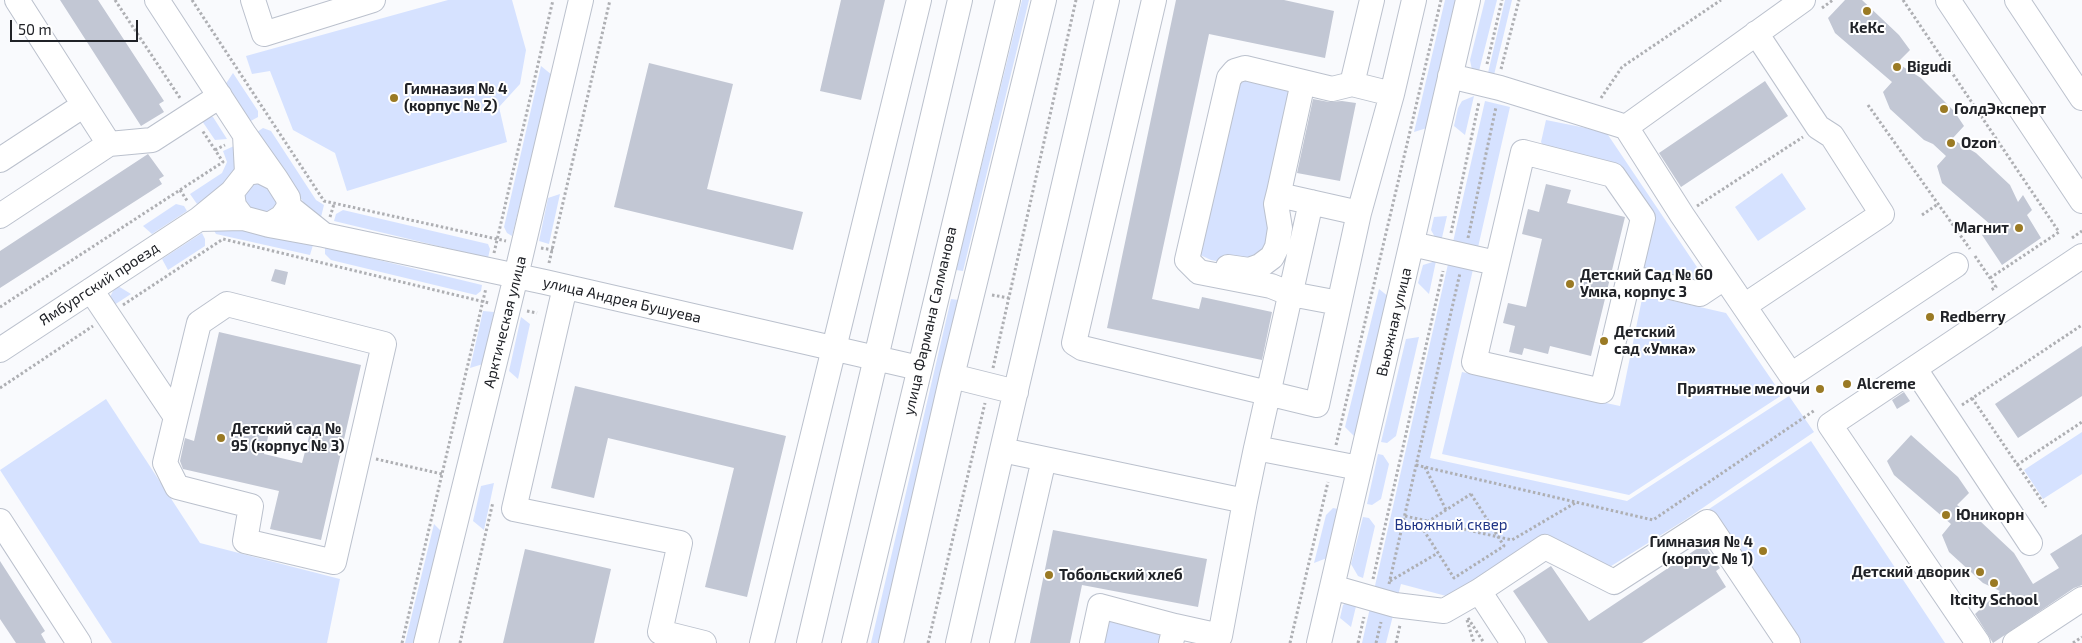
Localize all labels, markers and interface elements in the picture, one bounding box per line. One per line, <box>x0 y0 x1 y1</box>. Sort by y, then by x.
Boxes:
marker: КеКс <box>1861 5 1873 17</box>
scale bar <box>12 10 140 42</box>
place label: КеКс <box>1849 19 1885 37</box>
text: 50 m <box>18 20 52 38</box>
place label: Bigudi <box>1907 58 1951 76</box>
marker: Bigudi <box>1891 61 1903 73</box>
place label: Гимназия № 4 (корпус № 2) <box>404 80 507 115</box>
marker: Гимназия № 4 (корпус № 2) <box>388 92 400 104</box>
place label: ГолдЭксперт <box>1954 100 2046 118</box>
marker: ГолдЭксперт <box>1938 103 1950 115</box>
place label: Ozon <box>1961 134 1997 152</box>
marker: Ozon <box>1945 137 1957 149</box>
place label: Магнит <box>1954 219 2009 237</box>
marker: Магнит <box>2013 222 2025 234</box>
street label: улица Фармана Салманова <box>900 225 960 417</box>
street label: Ямбургский проезд <box>36 239 162 329</box>
street label: Арктическая улица <box>480 254 530 390</box>
street label: Вьюжная улица <box>1373 266 1415 378</box>
place label: Детский Сад № 60 Умка, корпус 3 <box>1580 266 1713 301</box>
street label: улица Андрея Бушуева <box>541 273 703 327</box>
marker: Детский Сад № 60 Умка, корпус 3 <box>1564 278 1576 290</box>
place label: Redberry <box>1940 308 2006 326</box>
marker: Redberry <box>1924 311 1936 323</box>
place label: Детский сад «Умка» <box>1614 323 1696 358</box>
marker: Детский сад «Умка» <box>1598 335 1610 347</box>
place label: Alcreme <box>1857 375 1916 393</box>
marker: Alcreme <box>1841 378 1853 390</box>
place label: Приятные мелочи <box>1677 380 1810 398</box>
marker: Приятные мелочи <box>1814 383 1826 395</box>
place label: Детский сад № 95 (корпус № 3) <box>231 420 345 455</box>
marker: Детский сад № 95 (корпус № 3) <box>215 432 227 444</box>
place label: Юникорн <box>1956 506 2024 524</box>
marker: Юникорн <box>1940 509 1952 521</box>
park label: Вьюжный сквер <box>1394 516 1508 534</box>
place label: Гимназия № 4 (корпус № 1) <box>1650 533 1753 568</box>
marker: Гимназия № 4 (корпус № 1) <box>1757 545 1769 557</box>
place label: Детский дворик <box>1852 563 1970 581</box>
place label: Тобольский хлеб <box>1059 566 1183 584</box>
marker: Детский дворик <box>1974 566 1986 578</box>
marker: Тобольский хлеб <box>1043 569 1055 581</box>
marker: Itcity School <box>1988 577 2000 589</box>
place label: Itcity School <box>1950 591 2038 609</box>

